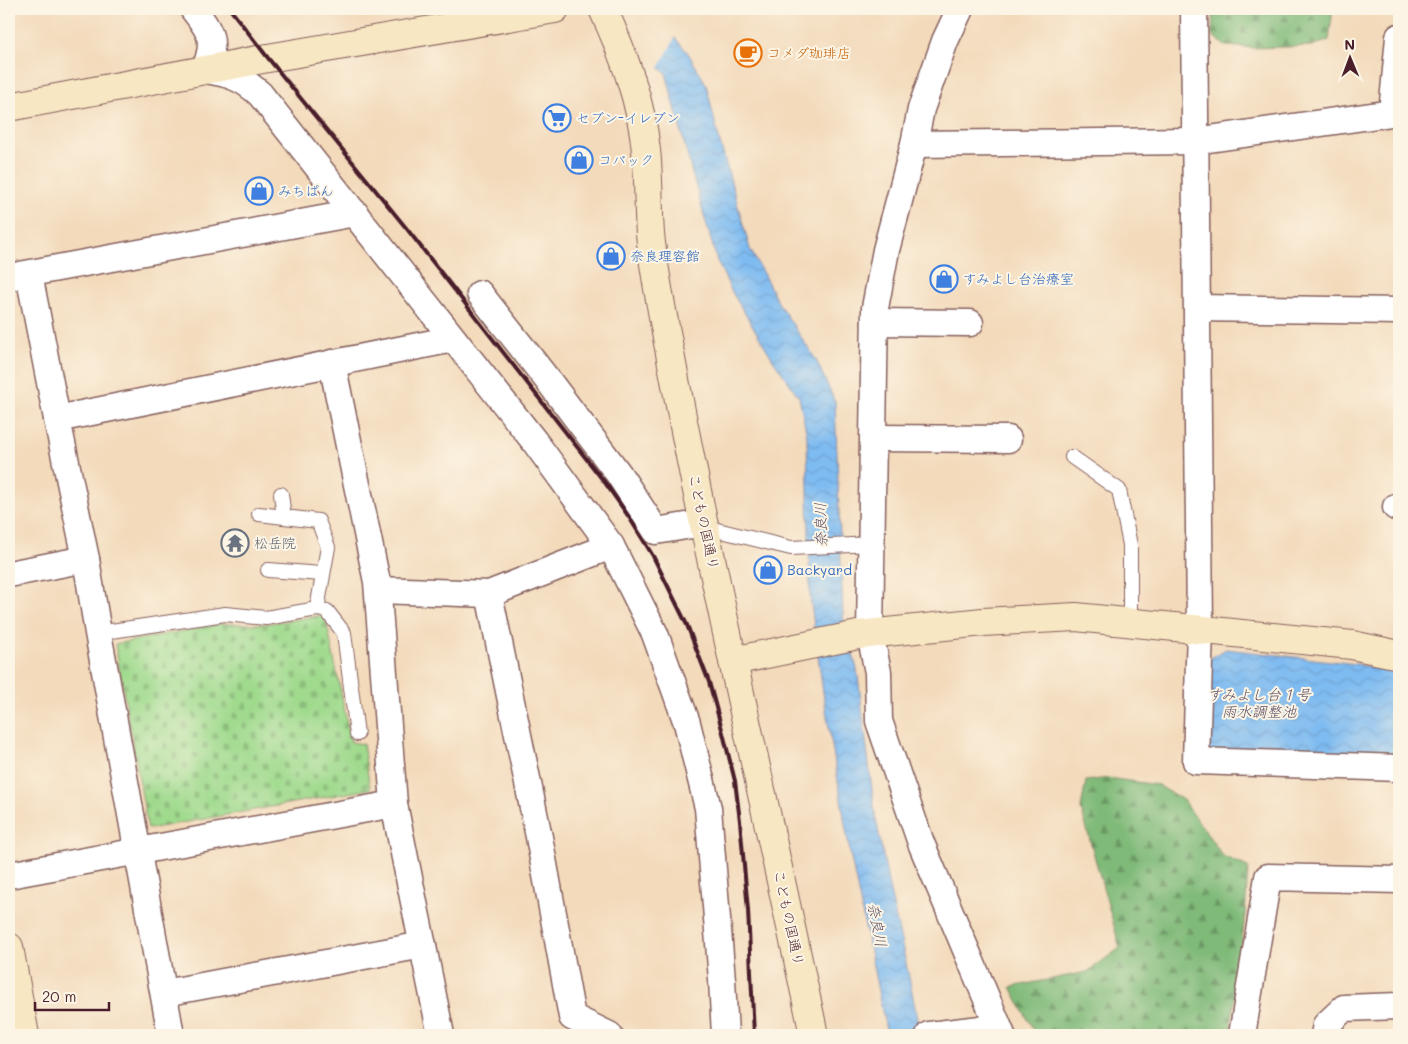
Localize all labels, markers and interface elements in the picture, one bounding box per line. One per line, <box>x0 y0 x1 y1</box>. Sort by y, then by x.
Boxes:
north arrow <box>1326 32 1376 82</box>
text: N <box>1344 35 1355 54</box>
cafe icon: コメダ珈琲店 <box>733 38 763 68</box>
place label: コメダ珈琲店 <box>767 43 851 62</box>
supermarket icon: セブン-イレブン <box>542 103 572 133</box>
place label: セブン-イレブン <box>576 108 680 127</box>
shop icon: コバック <box>564 145 594 175</box>
place label: コバック <box>598 150 654 169</box>
shop icon: みちぱん <box>244 176 274 206</box>
place label: みちぱん <box>278 181 333 200</box>
shop icon: 奈良理容館 <box>596 241 626 271</box>
place label: 奈良理容館 <box>630 246 700 265</box>
shop icon: すみよし台治療室 <box>929 264 959 294</box>
place label: すみよし台治療室 <box>963 269 1074 288</box>
street label: こどもの国通り <box>685 472 724 572</box>
water label: 奈良川 <box>809 502 831 548</box>
temple icon: 松岳院 <box>220 528 250 558</box>
place label: 松岳院 <box>254 533 296 552</box>
shop icon: Backyard <box>753 555 783 585</box>
place label: Backyard <box>787 560 852 579</box>
water label: すみよし台１号 雨水調整池 <box>1207 684 1312 721</box>
street label: こどもの国通り <box>770 868 809 968</box>
water label: 奈良川 <box>864 901 892 949</box>
scale bar <box>35 979 109 1011</box>
text: 20 m <box>42 986 76 1006</box>

